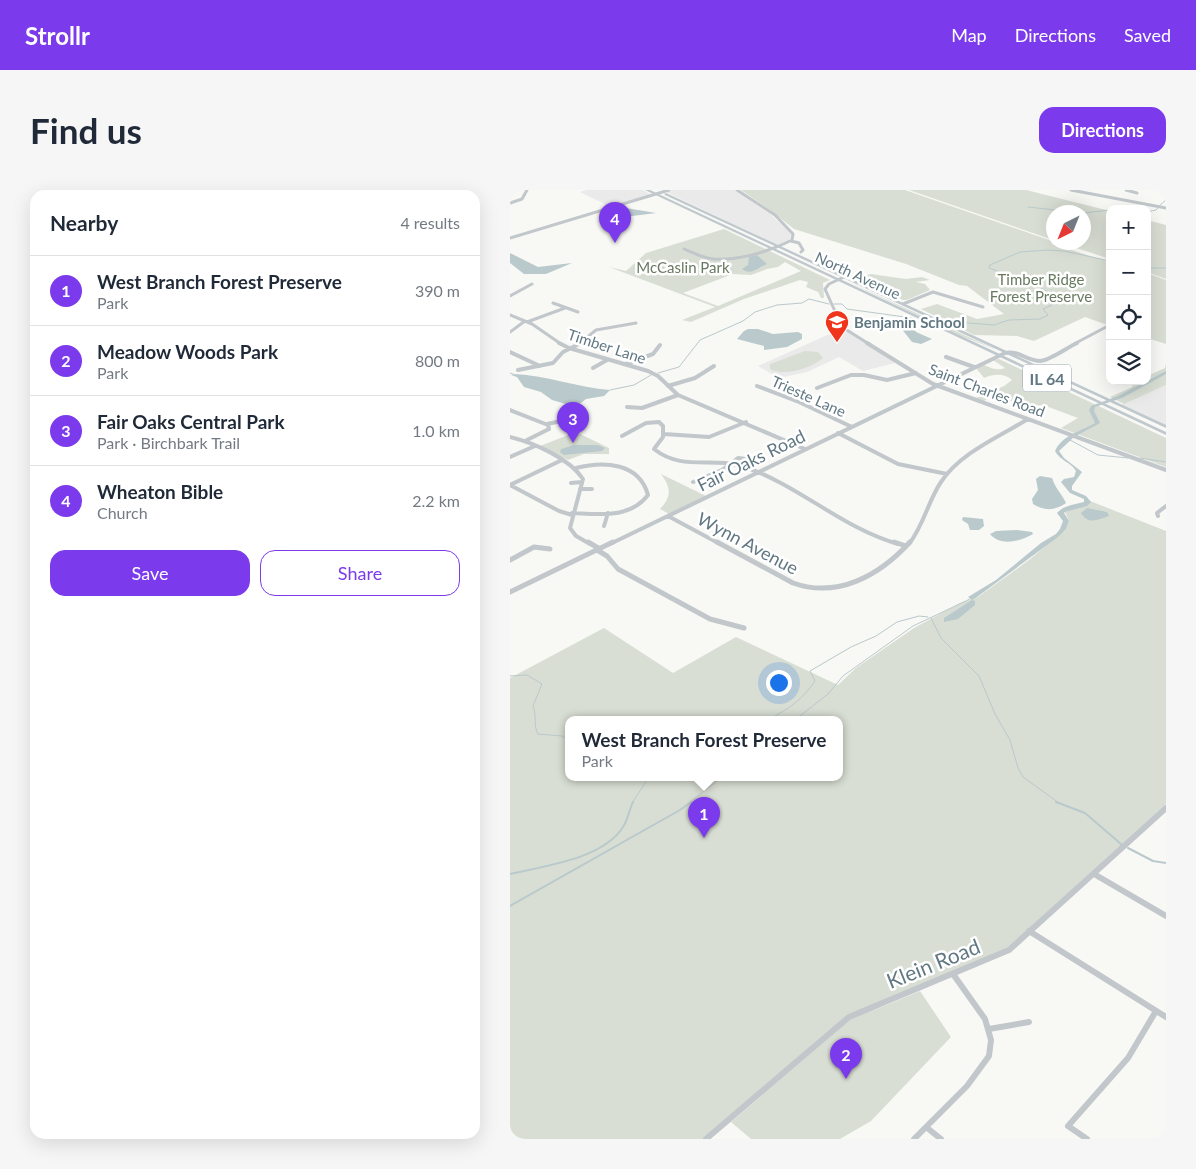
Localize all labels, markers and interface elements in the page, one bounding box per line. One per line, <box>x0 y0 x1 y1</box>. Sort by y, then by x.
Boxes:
text: Strollr <box>25 21 90 50</box>
text: Map <box>951 24 987 46</box>
text: Directions <box>1015 24 1096 46</box>
text: Saved <box>1124 24 1171 46</box>
button: Directions <box>1039 107 1166 153</box>
text: Find us <box>30 109 142 151</box>
pin: 4 <box>599 202 631 243</box>
north arrow <box>1046 205 1091 250</box>
map controls <box>1106 205 1151 385</box>
button: + <box>1106 205 1151 250</box>
text: Nearby <box>50 210 118 235</box>
text: 4 results <box>400 213 460 232</box>
street label: North Avenue <box>813 247 904 303</box>
button: − <box>1106 250 1151 295</box>
park label: McCaslin Park <box>636 258 730 276</box>
text: West Branch Forest Preserve <box>97 270 342 293</box>
park label: Timber Ridge Forest Preserve <box>990 270 1092 305</box>
text: 1 <box>61 281 71 300</box>
text: 390 m <box>415 281 460 300</box>
text: Park <box>97 293 128 312</box>
button: locate <box>1106 295 1151 340</box>
school or university icon: Benjamin School <box>824 309 850 343</box>
place label: Benjamin School <box>854 313 965 331</box>
street label: Timber Lane <box>565 325 649 367</box>
text: Meadow Woods Park <box>97 340 278 363</box>
button: layers <box>1106 340 1151 385</box>
text: 2 <box>61 351 71 370</box>
text: 800 m <box>415 351 460 370</box>
street label: Saint Charles Road <box>926 360 1048 420</box>
text: Park <box>97 363 128 382</box>
road number: IL 64 <box>1023 364 1071 392</box>
street label: Trieste Lane <box>769 372 849 420</box>
pin: 3 <box>557 402 589 443</box>
text: Fair Oaks Central Park <box>97 410 285 433</box>
text: 3 <box>61 421 71 440</box>
text: 1.0 km <box>412 421 460 440</box>
street label: Fair Oaks Road <box>693 424 809 496</box>
text: Park · Birchbark Trail <box>97 433 240 452</box>
text: Wheaton Bible <box>97 480 223 503</box>
text: 4 <box>61 491 71 510</box>
text: 2.2 km <box>412 491 460 510</box>
text: Church <box>97 503 148 522</box>
street label: Wynn Avenue <box>694 507 802 579</box>
button: Save <box>50 550 250 596</box>
button: Share <box>260 550 460 596</box>
your location <box>766 670 792 696</box>
popup <box>565 716 843 781</box>
text: West Branch Forest Preserve <box>582 728 826 751</box>
text: Park <box>582 751 613 770</box>
pin: 1 <box>688 797 720 838</box>
street label: Klein Road <box>883 933 983 993</box>
pin: 2 <box>830 1038 862 1079</box>

